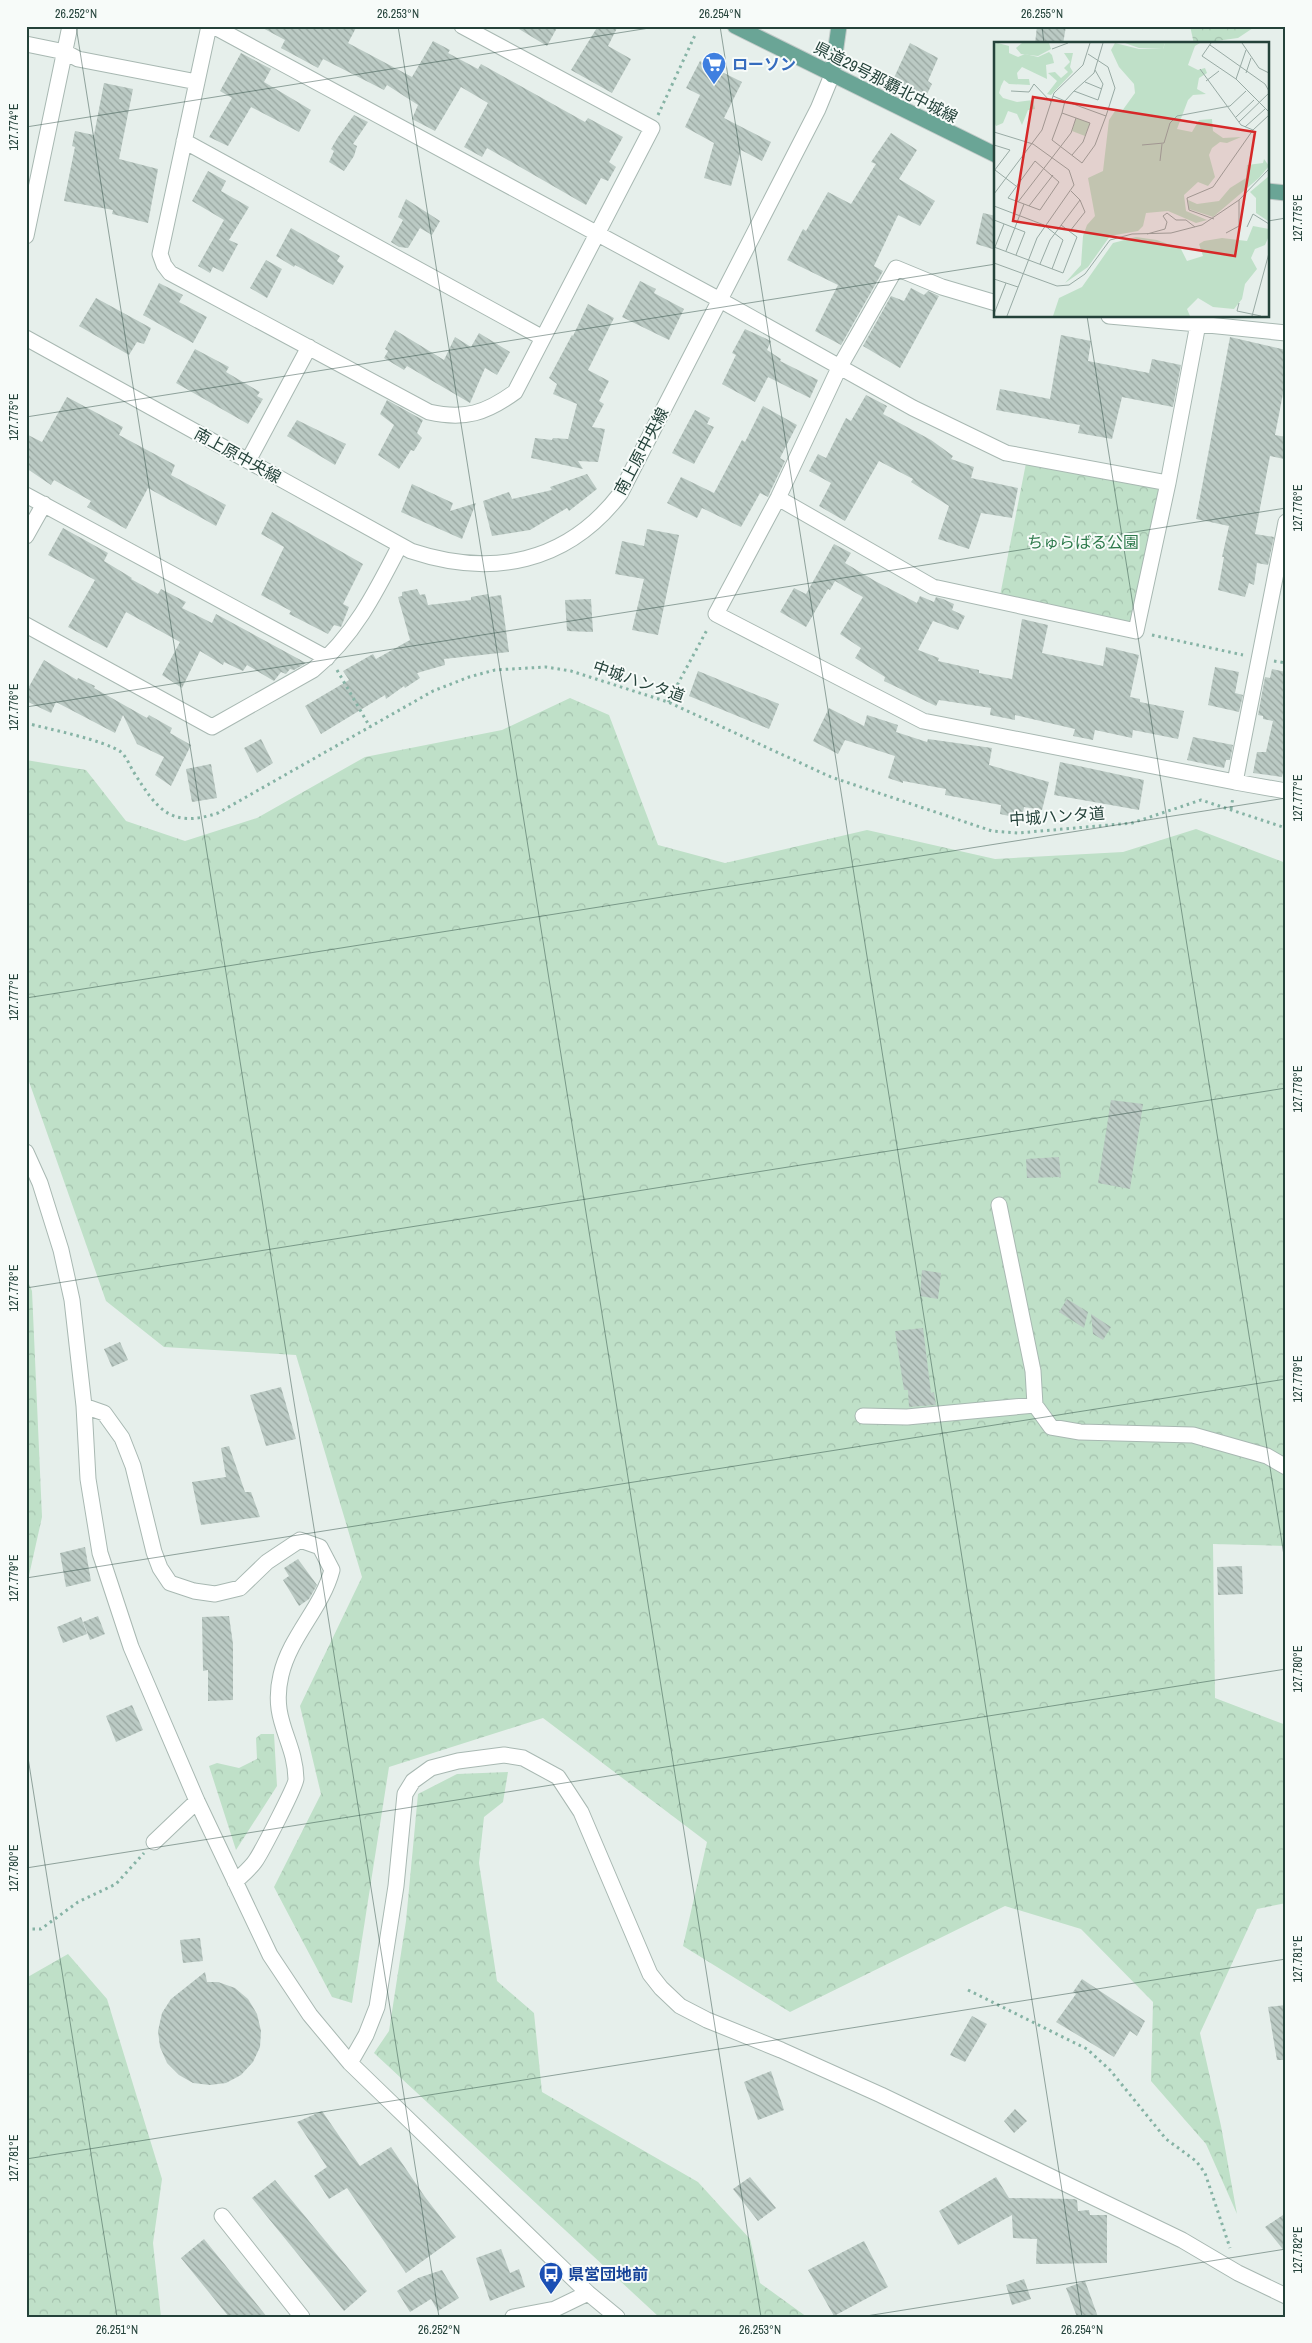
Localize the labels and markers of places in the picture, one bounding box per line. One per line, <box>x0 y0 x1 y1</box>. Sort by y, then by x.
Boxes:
supermarket icon: ローソン <box>701 51 727 85</box>
place label: ローソン <box>732 53 796 75</box>
bus stop icon: 県営団地前 <box>538 2261 564 2295</box>
place label: 県営団地前 <box>568 2263 648 2285</box>

